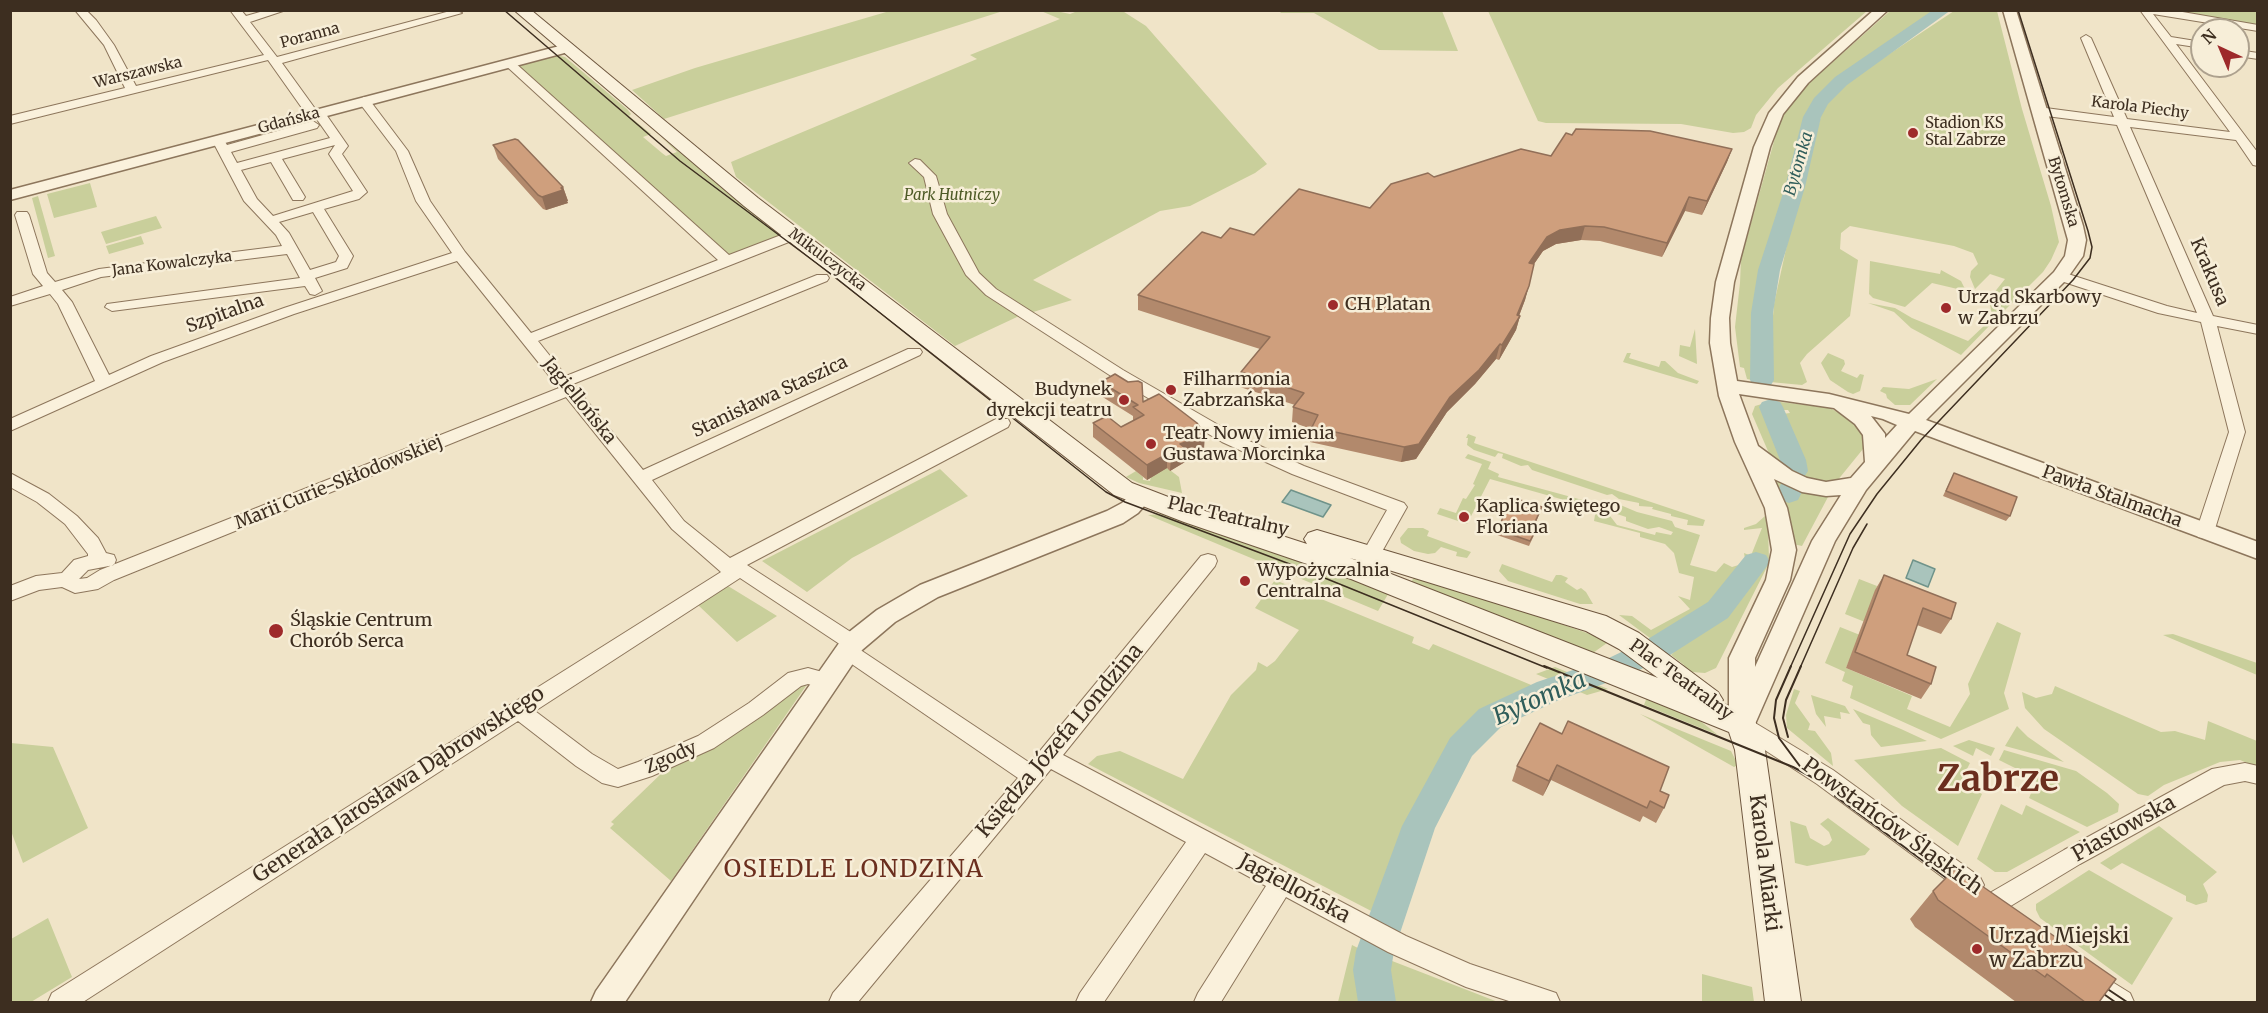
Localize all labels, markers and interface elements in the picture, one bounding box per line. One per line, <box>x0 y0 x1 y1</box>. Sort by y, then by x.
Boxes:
north arrow <box>2190 18 2250 78</box>
street label: Poranna <box>278 19 342 53</box>
text: N <box>2197 25 2220 48</box>
street label: Warszawska <box>92 53 184 93</box>
street label: Karola Piechy <box>2090 93 2190 123</box>
street label: Gdańska <box>256 104 322 138</box>
place label: Stadion KS Stal Zabrze <box>1925 115 2006 150</box>
marker: Stadion KS Stal Zabrze <box>1906 126 1920 140</box>
water label: Bytomka <box>1781 130 1817 198</box>
street label: Bytomska <box>2044 155 2082 229</box>
park label: Park Hutniczy <box>904 187 1000 205</box>
street label: Mikulczycka <box>785 225 869 295</box>
street label: Krakusa <box>2185 235 2233 309</box>
street label: Jana Kowalczyka <box>111 248 233 280</box>
place label: Urząd Skarbowy w Zabrzu <box>1958 287 2102 330</box>
street label: Szpitalna <box>183 290 267 338</box>
place label: CH Platan <box>1345 294 1431 316</box>
marker: CH Platan <box>1326 298 1340 312</box>
marker: Urząd Skarbowy w Zabrzu <box>1939 301 1953 315</box>
street label: Stanisława Staszica <box>689 351 851 443</box>
street label: Jagiellońska <box>538 353 620 449</box>
place label: Filharmonia Zabrzańska <box>1183 369 1290 412</box>
place label: Budynek dyrekcji teatru <box>986 379 1112 422</box>
marker: Filharmonia Zabrzańska <box>1164 383 1178 397</box>
marker: Budynek dyrekcji teatru <box>1117 393 1131 407</box>
place label: Teatr Nowy imienia Gustawa Morcinka <box>1163 423 1334 466</box>
street label: Marii Curie-Skłodowskiej <box>232 431 446 535</box>
marker: Teatr Nowy imienia Gustawa Morcinka <box>1144 437 1158 451</box>
street label: Pawła Stalmacha <box>2039 462 2185 532</box>
street label: Plac Teatralny <box>1166 493 1290 541</box>
place label: Kaplica świętego Floriana <box>1476 496 1620 538</box>
marker: Kaplica świętego Floriana <box>1457 510 1471 524</box>
place label: Wypożyczalnia Centralna <box>1257 560 1389 602</box>
marker: Wypożyczalnia Centralna <box>1238 574 1252 588</box>
place label: Śląskie Centrum Chorób Serca <box>290 610 432 652</box>
marker: Śląskie Centrum Chorób Serca <box>267 622 285 640</box>
street label: Plac Teatralny <box>1625 635 1737 725</box>
street label: Księdza Józefa Londzina <box>972 639 1148 843</box>
water label: Bytomka <box>1489 666 1591 732</box>
street label: Generała Jarosława Dąbrowskiego <box>249 681 549 889</box>
street label: Zgody <box>642 737 700 779</box>
street label: Powstańców Śląskich <box>1797 753 1987 901</box>
district label: Zabrze <box>1937 759 2059 803</box>
street label: Piastowska <box>2068 790 2180 868</box>
street label: Karola Miarki <box>1743 793 1785 933</box>
street label: Jagiellońska <box>1234 849 1354 929</box>
district label: OSIEDLE LONDZINA <box>724 856 984 884</box>
place label: Urząd Miejski w Zabrzu <box>1989 924 2129 974</box>
marker: Urząd Miejski w Zabrzu <box>1970 942 1984 956</box>

